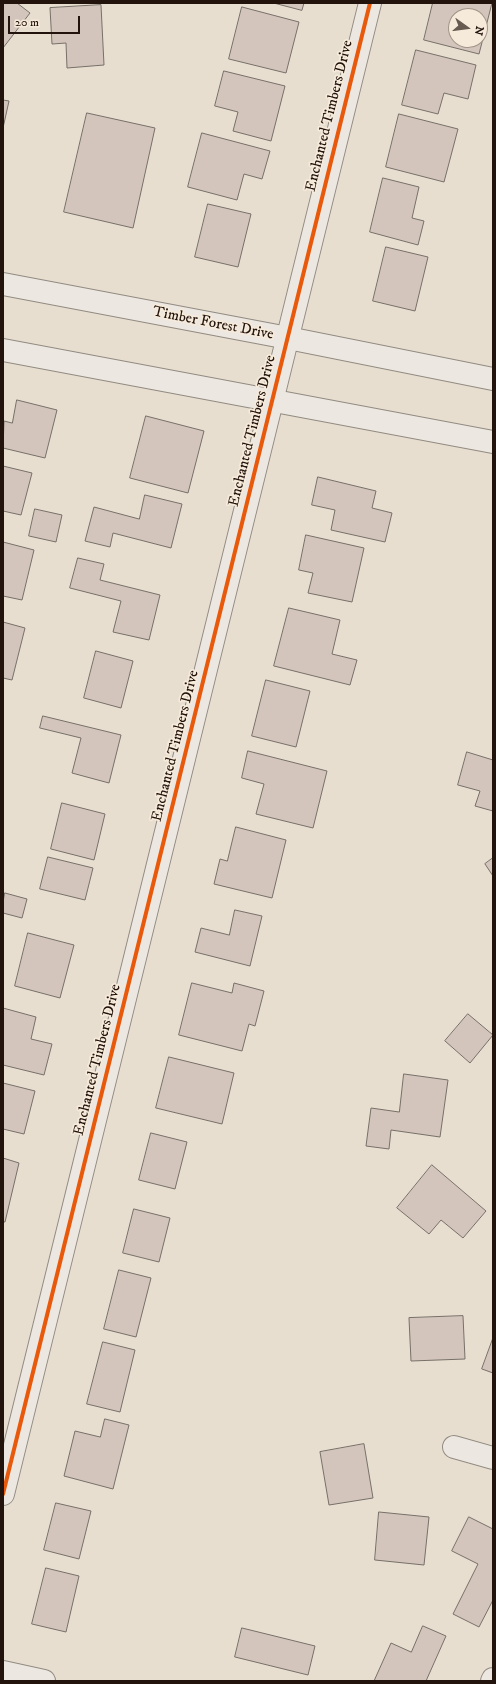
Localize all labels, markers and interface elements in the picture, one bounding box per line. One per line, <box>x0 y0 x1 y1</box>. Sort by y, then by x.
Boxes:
scale bar <box>10 8 82 34</box>
north arrow <box>448 8 488 48</box>
text: 20 m <box>15 15 39 30</box>
text: N <box>471 25 487 37</box>
street label: Enchanted Timbers Drive <box>302 38 358 194</box>
street label: Timber Forest Drive <box>151 303 275 345</box>
street label: Enchanted Timbers Drive <box>225 353 281 509</box>
street label: Enchanted Timbers Drive <box>148 668 204 824</box>
street label: Enchanted Timbers Drive <box>70 982 126 1138</box>

